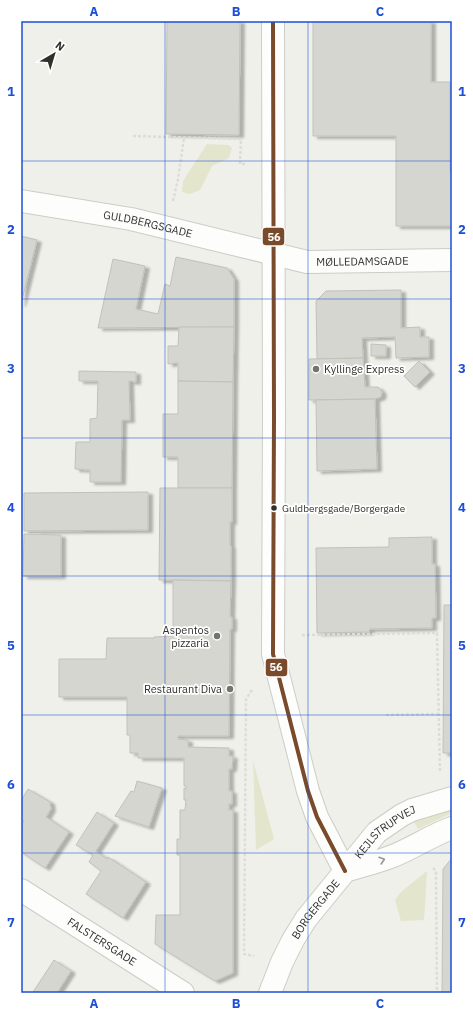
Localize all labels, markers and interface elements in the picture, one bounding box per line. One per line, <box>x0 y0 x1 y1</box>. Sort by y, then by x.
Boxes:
text: A <box>90 3 99 20</box>
text: B <box>232 3 241 20</box>
text: C <box>376 3 385 20</box>
north arrow <box>34 34 74 74</box>
text: N <box>53 38 68 54</box>
text: 1 <box>7 83 15 100</box>
text: 1 <box>458 83 466 100</box>
street label: GULDBERGSGADE <box>102 208 194 241</box>
text: 2 <box>7 221 15 238</box>
text: 2 <box>458 221 466 238</box>
line badge: 56 <box>262 227 285 246</box>
text: 56 <box>267 230 281 244</box>
street label: MØLLEDAMSGADE <box>316 254 409 269</box>
text: 3 <box>7 360 15 377</box>
text: 3 <box>458 360 466 377</box>
place label: Kyllinge Express <box>324 362 405 376</box>
marker: Kyllinge Express <box>311 364 321 374</box>
text: 4 <box>7 499 15 516</box>
text: 4 <box>458 499 466 516</box>
place label: Guldbergsgade/Borgergade <box>282 502 406 515</box>
marker: Guldbergsgade/Borgergade <box>269 503 279 513</box>
place label: Aspentos pizzaria <box>163 623 209 650</box>
marker: Aspentos pizzaria <box>212 631 222 641</box>
text: 5 <box>7 637 15 654</box>
text: 5 <box>458 637 466 654</box>
line badge: 56 <box>265 658 288 677</box>
text: 56 <box>269 660 283 674</box>
place label: Restaurant Diva <box>144 682 222 696</box>
marker: Restaurant Diva <box>225 684 235 694</box>
text: 6 <box>7 776 15 793</box>
text: 6 <box>458 776 466 793</box>
street label: KEJLSTRUPVEJ <box>351 802 417 861</box>
one-way arrow <box>379 856 386 865</box>
street label: BORGERGADE <box>288 876 343 942</box>
text: 7 <box>7 914 15 931</box>
street label: FALSTERSGADE <box>65 914 139 969</box>
text: 7 <box>458 914 466 931</box>
text: A <box>90 995 99 1012</box>
text: B <box>232 995 241 1012</box>
text: C <box>376 995 385 1012</box>

